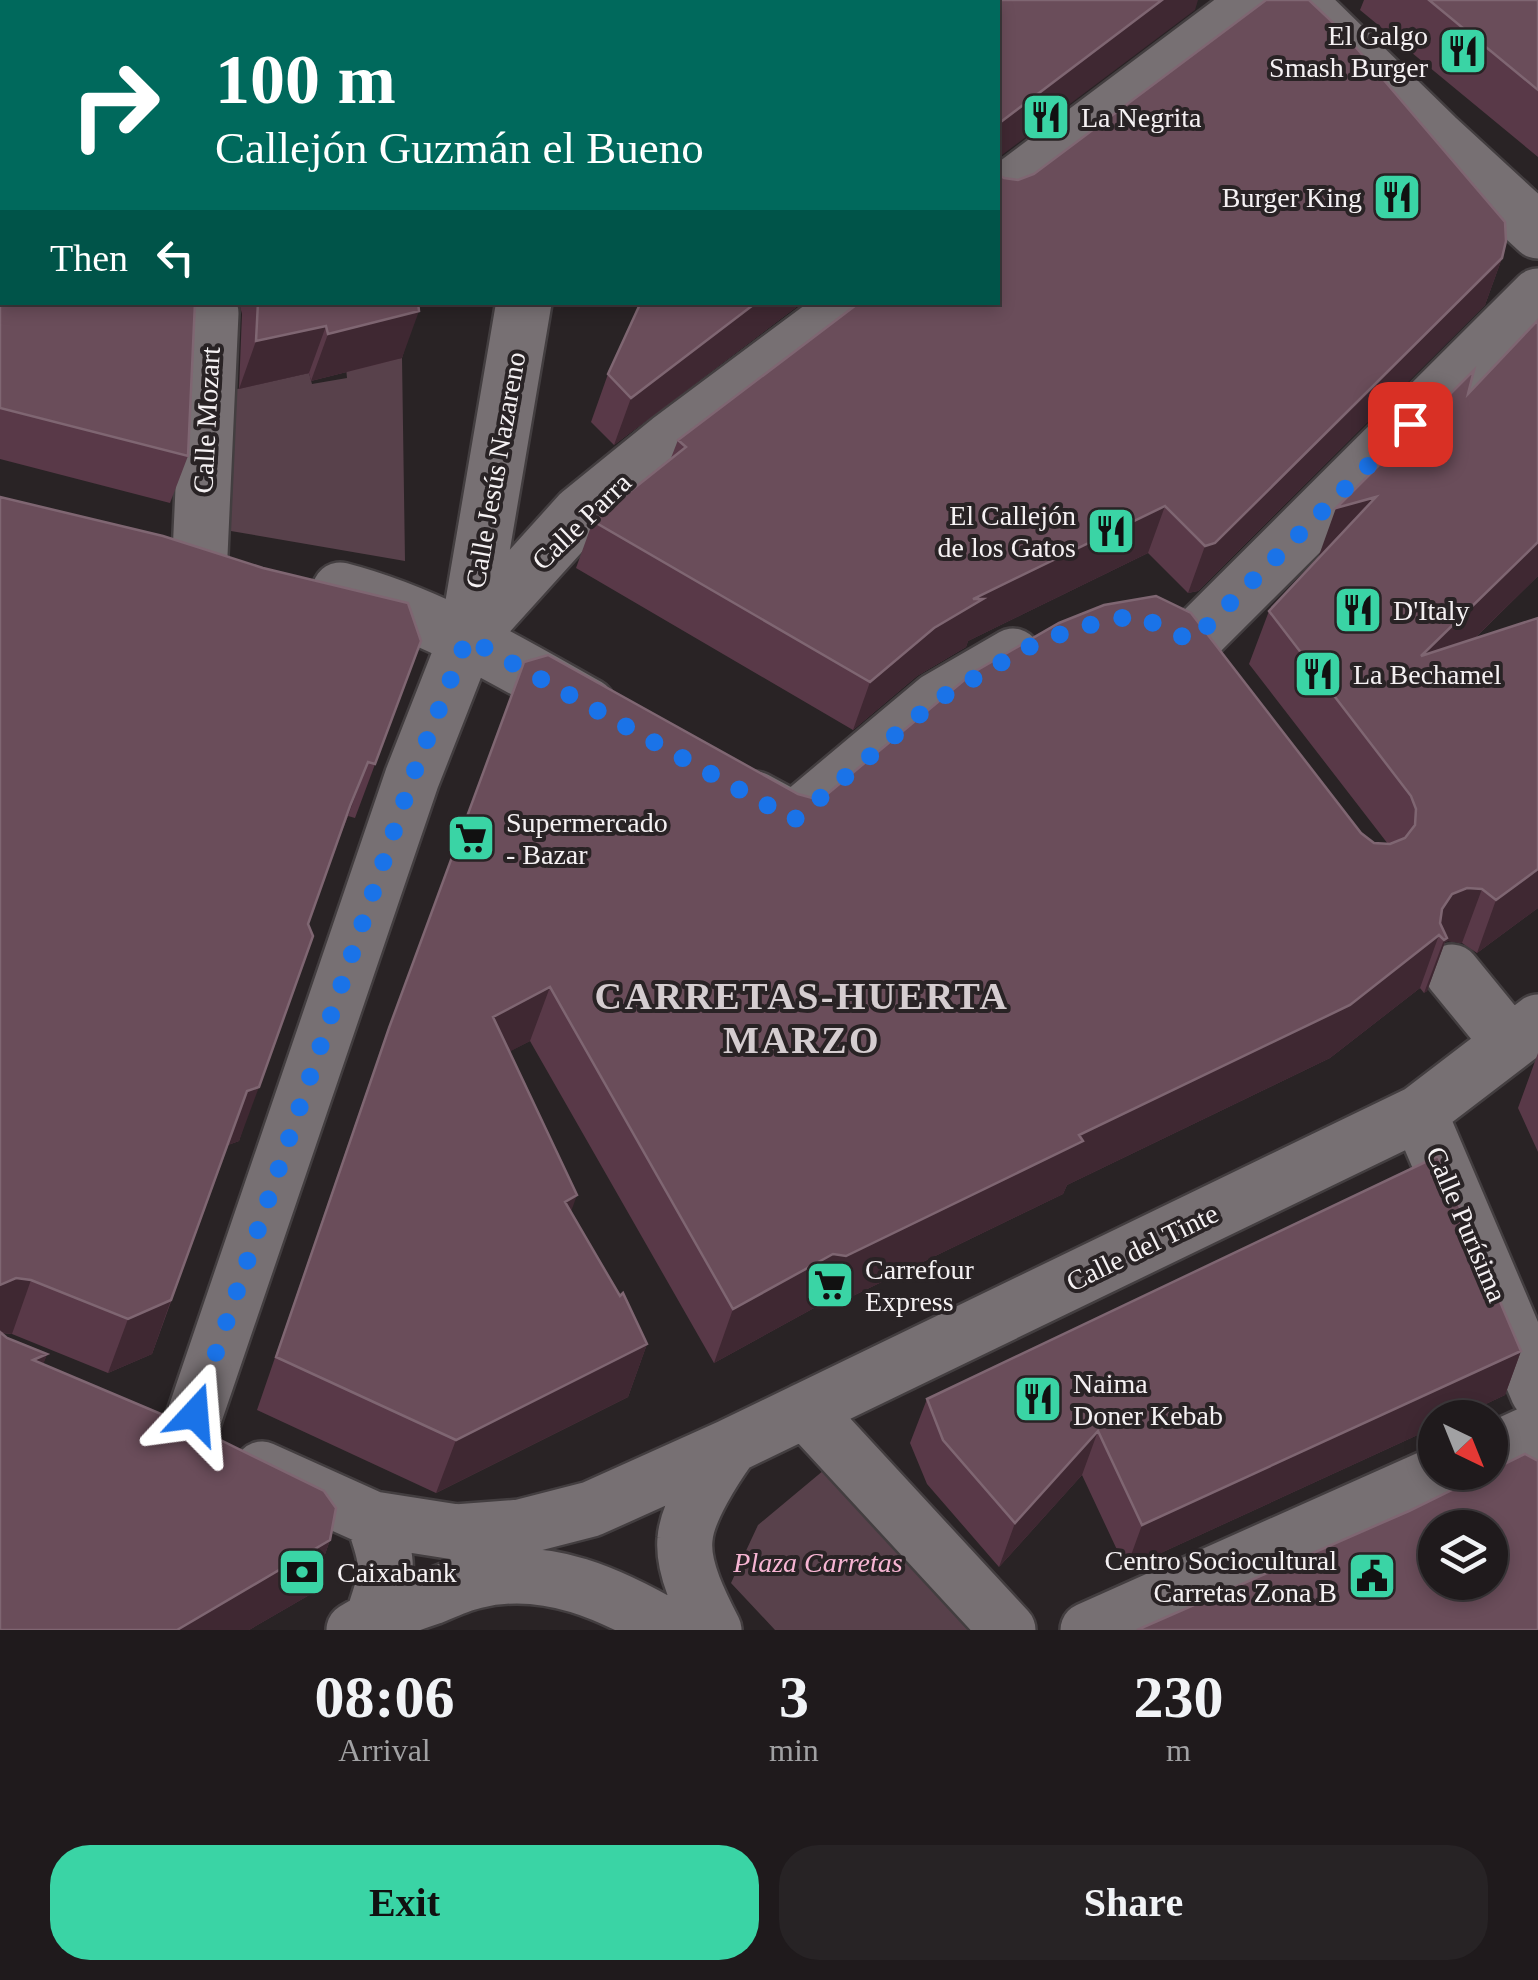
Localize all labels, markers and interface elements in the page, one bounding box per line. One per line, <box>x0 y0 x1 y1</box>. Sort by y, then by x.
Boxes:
place label: El Galgo Smash Burger <box>1269 20 1429 83</box>
restaurant icon: El Galgo Smash Burger <box>1437 25 1489 77</box>
icon: right <box>50 40 180 170</box>
text: 100 m <box>215 41 396 118</box>
restaurant icon: La Negrita <box>1020 91 1072 143</box>
place label: La Negrita <box>1081 102 1202 133</box>
text: Callejón Guzmán el Bueno <box>215 123 704 173</box>
restaurant icon: Burger King <box>1371 171 1423 223</box>
place label: Burger King <box>1222 182 1362 213</box>
icon: left <box>148 230 203 285</box>
text: Then <box>50 237 128 279</box>
street label: Calle Mozart <box>187 346 226 494</box>
street label: Calle Jesús Nazareno <box>459 349 532 591</box>
pin <box>1368 382 1453 467</box>
icon: arrive <box>1383 397 1438 452</box>
street label: Calle Parra <box>526 466 638 576</box>
place label: El Callejón de los Gatos <box>938 500 1076 563</box>
restaurant icon: El Callejón de los Gatos <box>1085 505 1137 557</box>
restaurant icon: D'Italy <box>1332 584 1384 636</box>
place label: D'Italy <box>1393 595 1470 626</box>
restaurant icon: La Bechamel <box>1292 648 1344 700</box>
place label: La Bechamel <box>1353 659 1502 690</box>
place label: Supermercado - Bazar <box>506 807 668 870</box>
supermarket icon: Supermercado - Bazar <box>445 812 497 864</box>
district label: CARRETAS-HUERTA MARZO <box>595 975 1009 1061</box>
street label: Calle Purísima <box>1420 1142 1513 1307</box>
street label: Calle del Tinte <box>1061 1197 1223 1298</box>
place label: Carrefour Express <box>865 1254 975 1317</box>
supermarket icon: Carrefour Express <box>804 1259 856 1311</box>
position arrow <box>143 1362 247 1466</box>
place label: Naima Doner Kebab <box>1073 1368 1223 1431</box>
restaurant icon: Naima Doner Kebab <box>1012 1373 1064 1425</box>
north arrow <box>1418 1400 1508 1490</box>
map controls <box>1418 1400 1508 1600</box>
button: layers <box>1418 1510 1508 1600</box>
place label: Centro Sociocultural Carretas Zona B <box>1104 1545 1337 1608</box>
bank icon: Caixabank <box>276 1546 328 1598</box>
park label: Plaza Carretas <box>732 1547 903 1578</box>
public building icon: Centro Sociocultural Carretas Zona B <box>1346 1550 1398 1602</box>
place label: Caixabank <box>337 1557 457 1588</box>
text: 08:06 <box>315 1664 455 1730</box>
text: 3 <box>779 1664 809 1730</box>
text: 230 <box>1133 1664 1223 1730</box>
text: Arrival <box>338 1732 431 1768</box>
text: min <box>769 1732 819 1768</box>
text: m <box>1166 1732 1191 1768</box>
button: Exit <box>50 1845 759 1960</box>
button: Share <box>779 1845 1488 1960</box>

